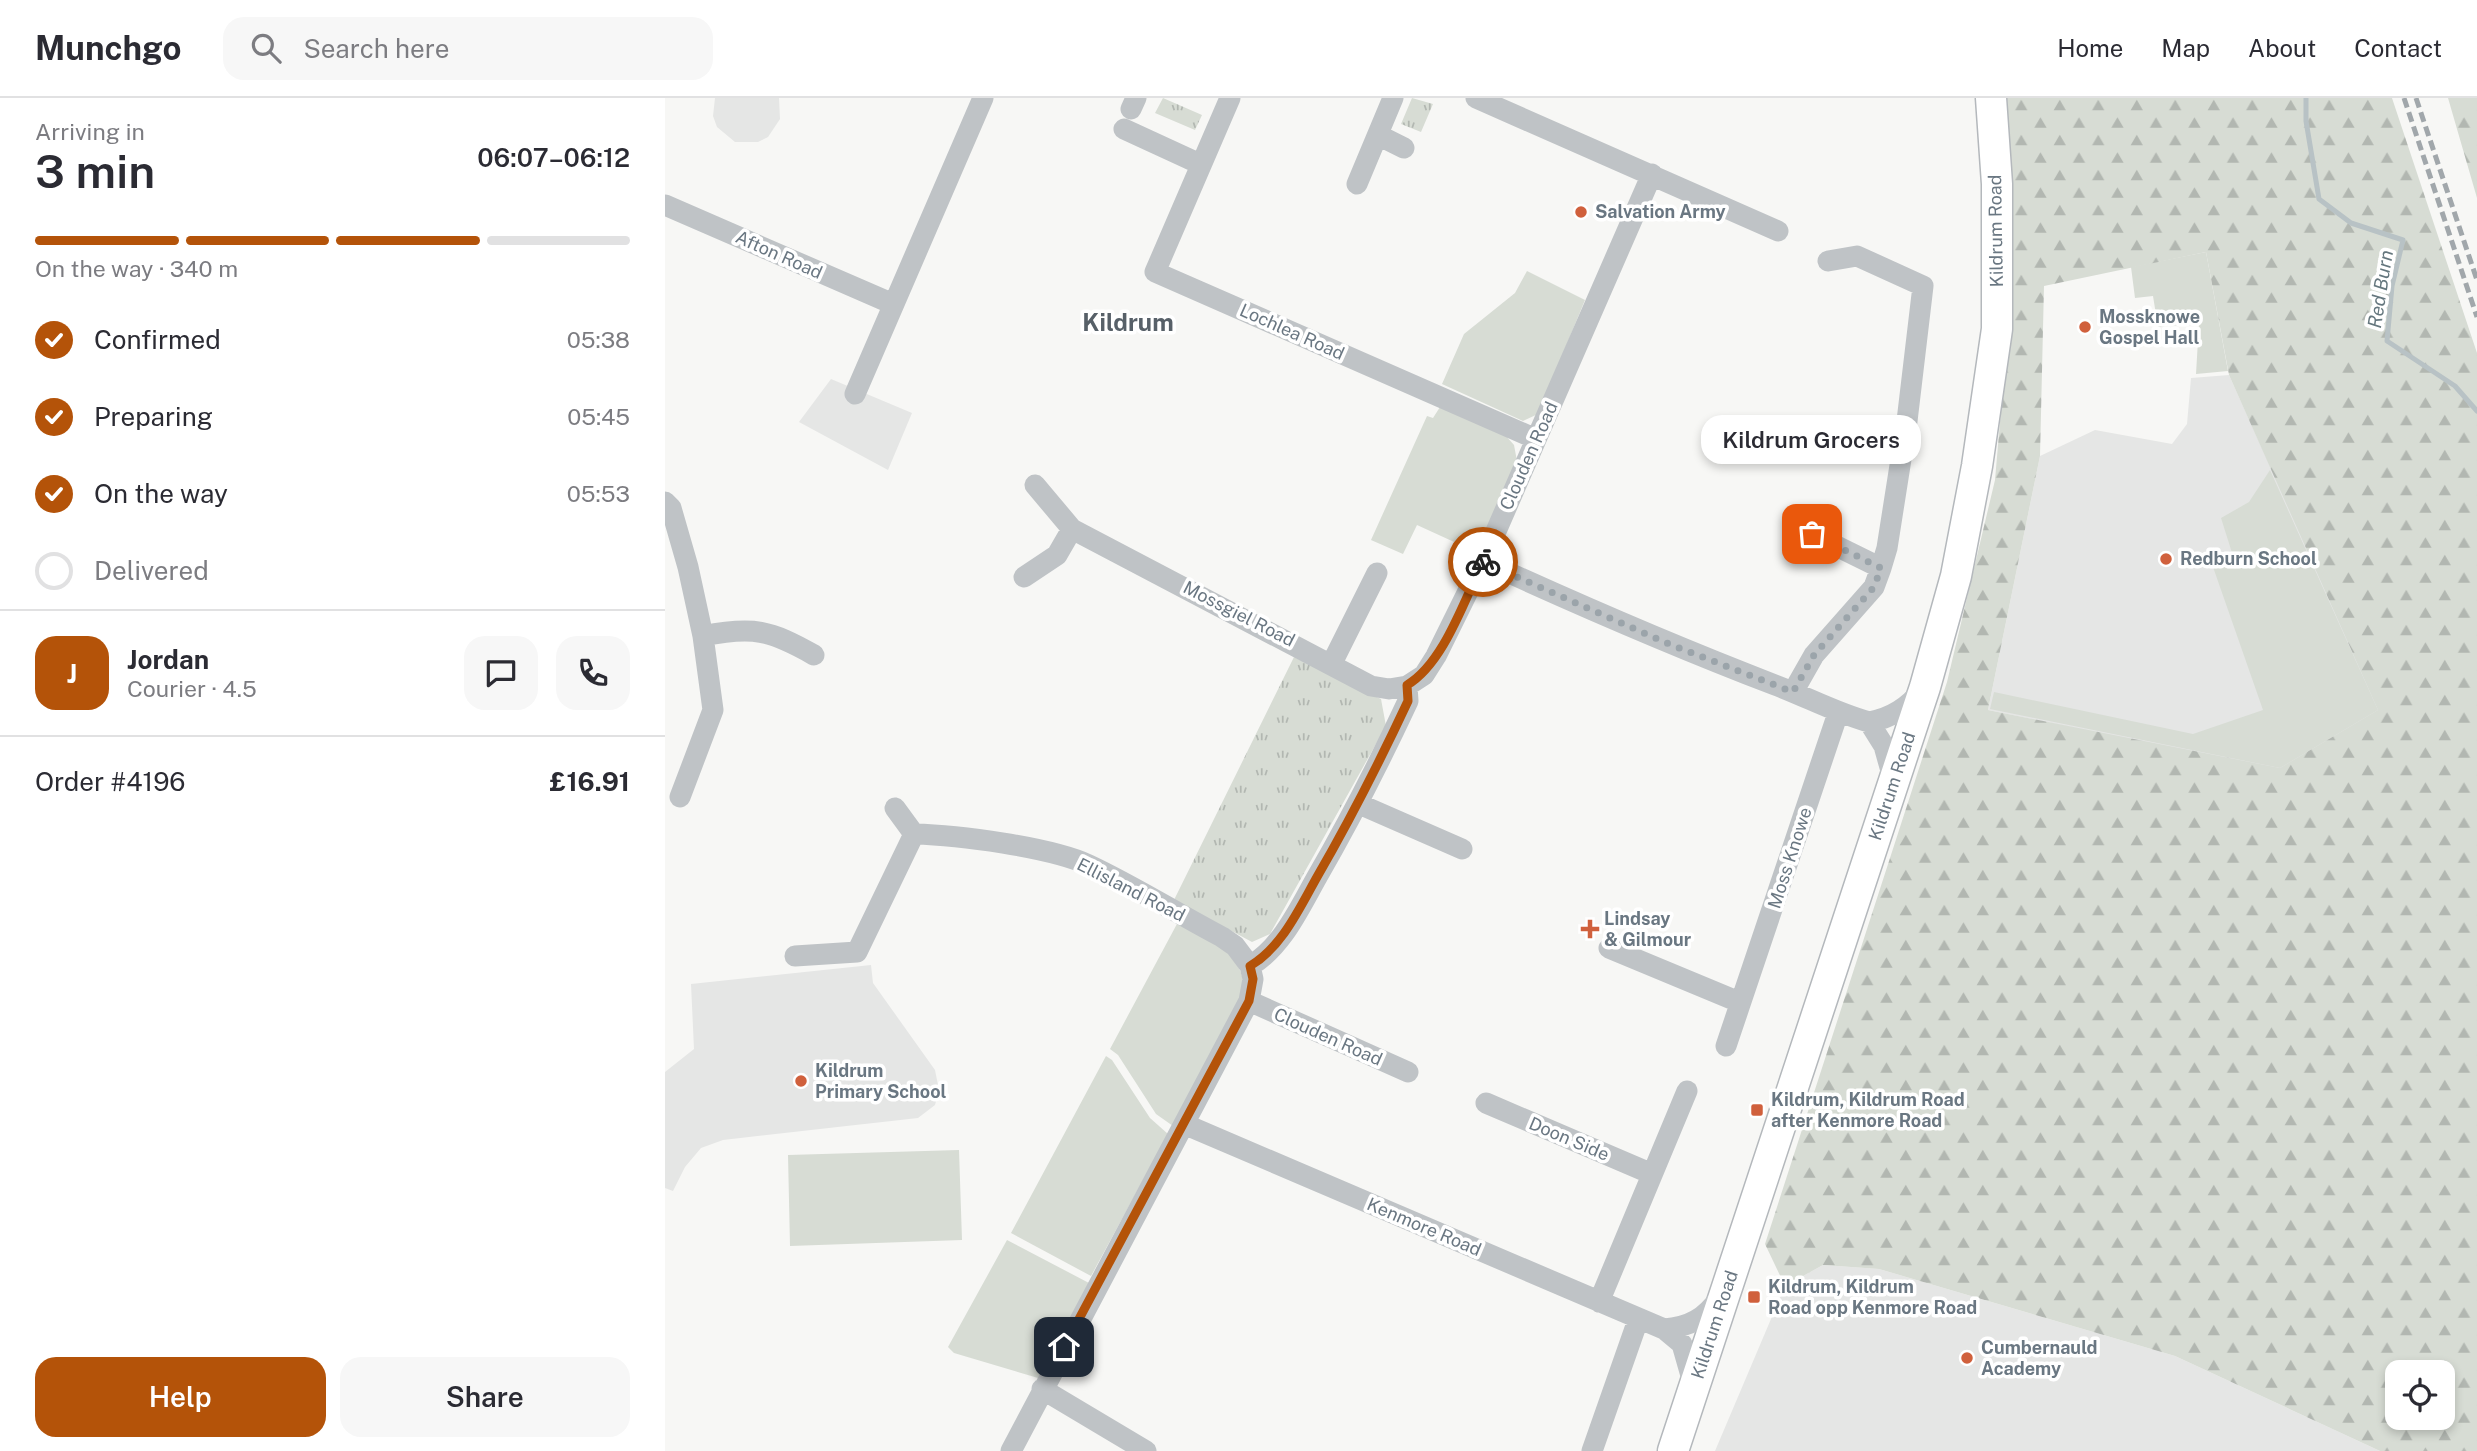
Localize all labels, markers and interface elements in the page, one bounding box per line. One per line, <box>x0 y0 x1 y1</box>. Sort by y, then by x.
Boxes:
search box <box>223 17 713 80</box>
text: Munchgo <box>35 29 181 67</box>
icon: search <box>247 29 285 67</box>
text: Search here <box>303 33 449 64</box>
text: Home <box>2057 34 2123 62</box>
text: Map <box>2161 34 2210 62</box>
text: About <box>2248 34 2316 62</box>
text: Contact <box>2354 34 2442 62</box>
text: Arriving in <box>35 118 145 145</box>
text: 06:07–06:12 <box>477 142 630 173</box>
text: 3 min <box>35 144 155 198</box>
street label: Kildrum Road <box>1984 174 2007 288</box>
place label: Salvation Army <box>1595 201 1726 222</box>
marker: Salvation Army <box>1573 204 1589 220</box>
street label: Afton Road <box>733 226 826 283</box>
water label: Red Burn <box>2363 248 2397 330</box>
text: On the way · 340 m <box>35 255 238 282</box>
street label: Lochlea Road <box>1237 299 1348 364</box>
place label: Mossknowe Gospel Hall <box>2099 306 2200 348</box>
district label: Kildrum <box>1082 308 1174 336</box>
marker: Mossknowe Gospel Hall <box>2077 319 2093 335</box>
icon: check <box>35 321 73 359</box>
text: Confirmed <box>94 324 221 355</box>
text: 05:38 <box>567 326 630 353</box>
icon: check <box>35 398 73 436</box>
street label: Clouden Road <box>1495 398 1562 513</box>
text: Preparing <box>94 401 213 432</box>
text: 05:45 <box>567 403 630 430</box>
callout: Kildrum Grocers <box>1702 415 1922 464</box>
text: Kildrum Grocers <box>1722 426 1900 453</box>
icon: check <box>35 475 73 513</box>
text: On the way <box>94 478 228 509</box>
text: 05:53 <box>567 480 630 507</box>
pin <box>1782 504 1842 564</box>
icon: bag <box>1793 515 1831 553</box>
courier <box>1448 527 1518 597</box>
icon: bike <box>1464 543 1502 581</box>
place label: Redburn School <box>2180 548 2317 569</box>
marker: Redburn School <box>2158 551 2174 567</box>
text: Delivered <box>94 555 209 586</box>
street label: Mossgiel Road <box>1180 576 1299 651</box>
button: chat <box>464 636 538 710</box>
button: phone <box>556 636 630 710</box>
text: Jordan <box>127 644 209 675</box>
text: J <box>67 658 77 689</box>
text: Courier · 4.5 <box>127 675 257 702</box>
street label: Kildrum Road <box>1864 729 1919 843</box>
text: Order #4196 <box>35 766 185 797</box>
text: £16.91 <box>550 766 630 797</box>
street label: Moss Knowe <box>1763 805 1816 911</box>
street label: Ellisland Road <box>1074 853 1189 926</box>
place label: Lindsay & Gilmour <box>1604 908 1692 950</box>
marker: Lindsay & Gilmour <box>1582 921 1598 937</box>
street label: Clouden Road <box>1271 1003 1386 1070</box>
place label: Kildrum Primary School <box>815 1060 947 1102</box>
marker: Kildrum Primary School <box>793 1073 809 1089</box>
place label: Kildrum, Kildrum Road after Kenmore Road <box>1771 1089 1965 1131</box>
marker: Kildrum, Kildrum Road after Kenmore Road <box>1749 1102 1765 1118</box>
street label: Doon Side <box>1526 1112 1612 1165</box>
street label: Kenmore Road <box>1364 1193 1484 1260</box>
street label: Kildrum Road <box>1687 1268 1742 1381</box>
place label: Kildrum, Kildrum Road opp Kenmore Road <box>1768 1276 1977 1318</box>
marker: Kildrum, Kildrum Road opp Kenmore Road <box>1746 1289 1762 1305</box>
pin <box>1034 1317 1094 1377</box>
icon: home <box>1045 1328 1083 1366</box>
place label: Cumbernauld Academy <box>1981 1337 2097 1379</box>
marker: Cumbernauld Academy <box>1959 1350 1975 1366</box>
button: Help <box>35 1357 326 1437</box>
button: Share <box>340 1357 630 1437</box>
map controls <box>2385 1360 2455 1430</box>
button: locate <box>2385 1360 2455 1430</box>

